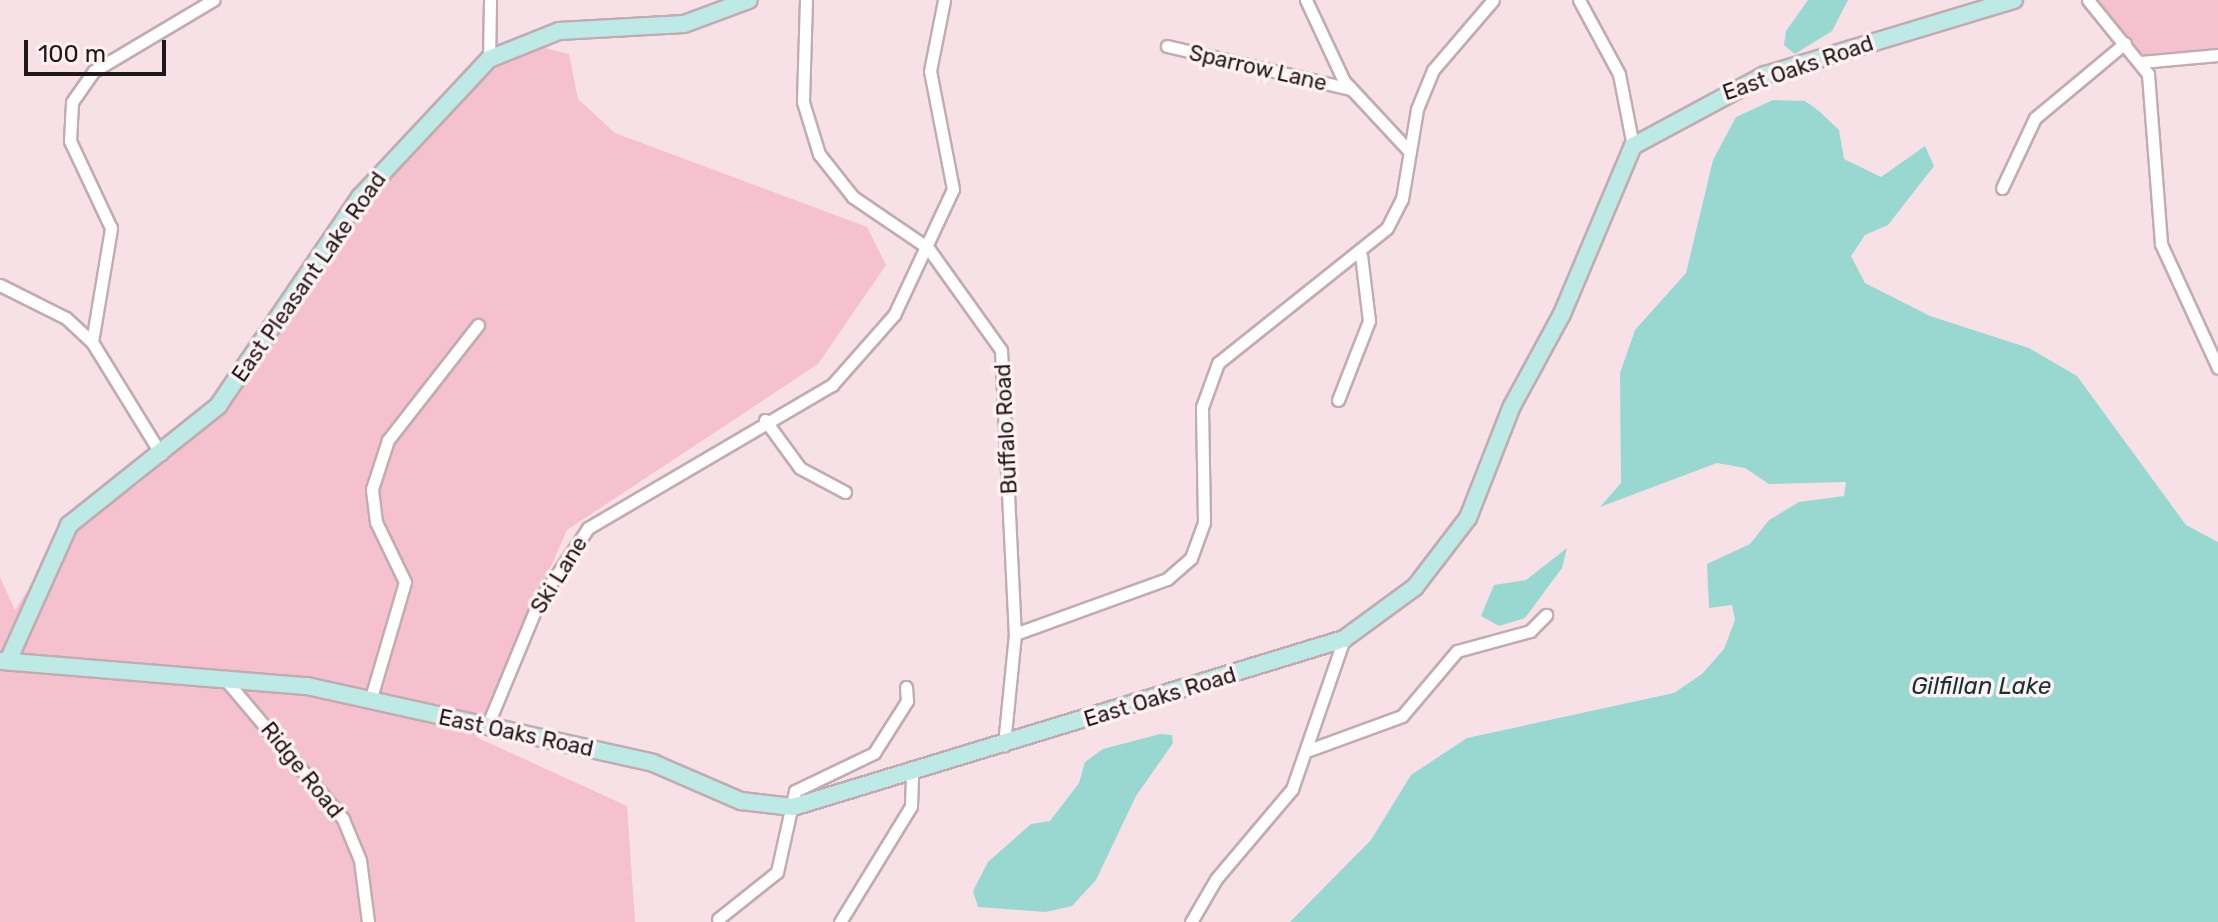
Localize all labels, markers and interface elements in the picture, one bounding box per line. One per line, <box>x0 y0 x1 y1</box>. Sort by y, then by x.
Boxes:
scale bar <box>28 24 170 74</box>
street label: East Oaks Road <box>1719 30 1877 106</box>
street label: Sparrow Lane <box>1186 39 1330 97</box>
text: 100 m <box>38 40 106 68</box>
street label: East Pleasant Lake Road <box>226 167 392 387</box>
street label: Buffalo Road <box>989 363 1023 495</box>
street label: Ski Lane <box>525 532 593 618</box>
street label: East Oaks Road <box>1081 661 1239 733</box>
water label: Gilfillan Lake <box>1911 673 2051 701</box>
street label: East Oaks Road <box>436 704 596 762</box>
street label: Ridge Road <box>255 717 349 823</box>

